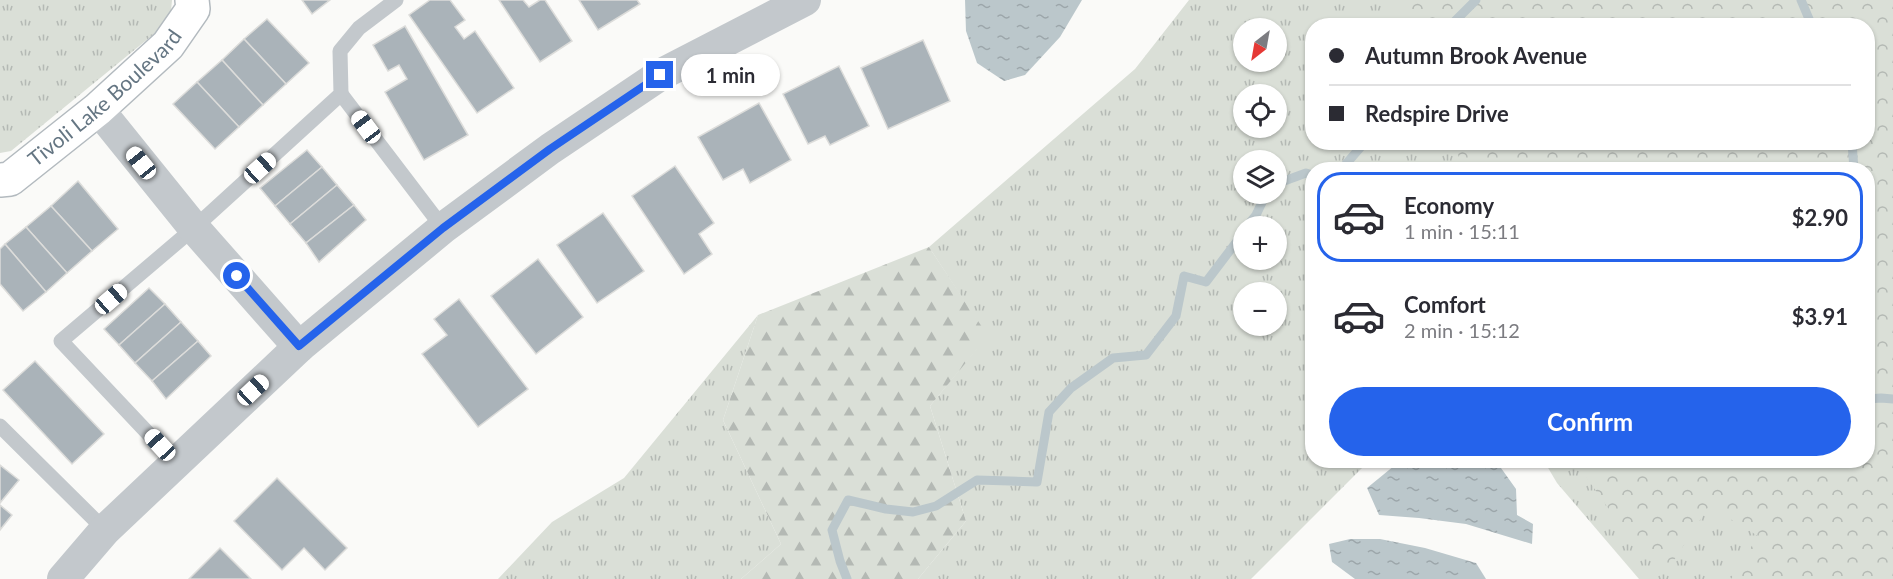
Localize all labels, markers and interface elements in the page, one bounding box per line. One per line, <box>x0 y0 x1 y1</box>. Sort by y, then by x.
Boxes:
north arrow <box>1233 18 1287 72</box>
map controls <box>1233 18 1287 336</box>
street label: Tivoli Lake Boulevard <box>22 24 186 171</box>
text: Autumn Brook Avenue <box>1365 42 1587 69</box>
callout: 1 min <box>681 54 780 96</box>
route end <box>646 61 673 88</box>
text: 1 min <box>706 63 755 87</box>
button: locate <box>1233 84 1287 138</box>
text: Redspire Drive <box>1365 100 1509 127</box>
car <box>348 107 384 147</box>
car <box>123 143 159 183</box>
car <box>241 149 279 187</box>
button: layers <box>1233 150 1287 204</box>
icon: car <box>1332 190 1386 244</box>
text: Economy <box>1404 192 1494 219</box>
text: $2.90 <box>1792 204 1848 231</box>
button: + <box>1233 216 1287 270</box>
text: 1 min · 15:11 <box>1404 219 1520 243</box>
route start <box>223 262 250 289</box>
car <box>92 280 130 318</box>
button: − <box>1233 282 1287 336</box>
icon: car <box>1332 289 1386 343</box>
text: Comfort <box>1404 291 1486 318</box>
text: $3.91 <box>1792 303 1848 330</box>
text: 2 min · 15:12 <box>1404 318 1520 342</box>
car <box>234 371 272 409</box>
button: Confirm <box>1329 387 1851 456</box>
car <box>141 426 179 464</box>

